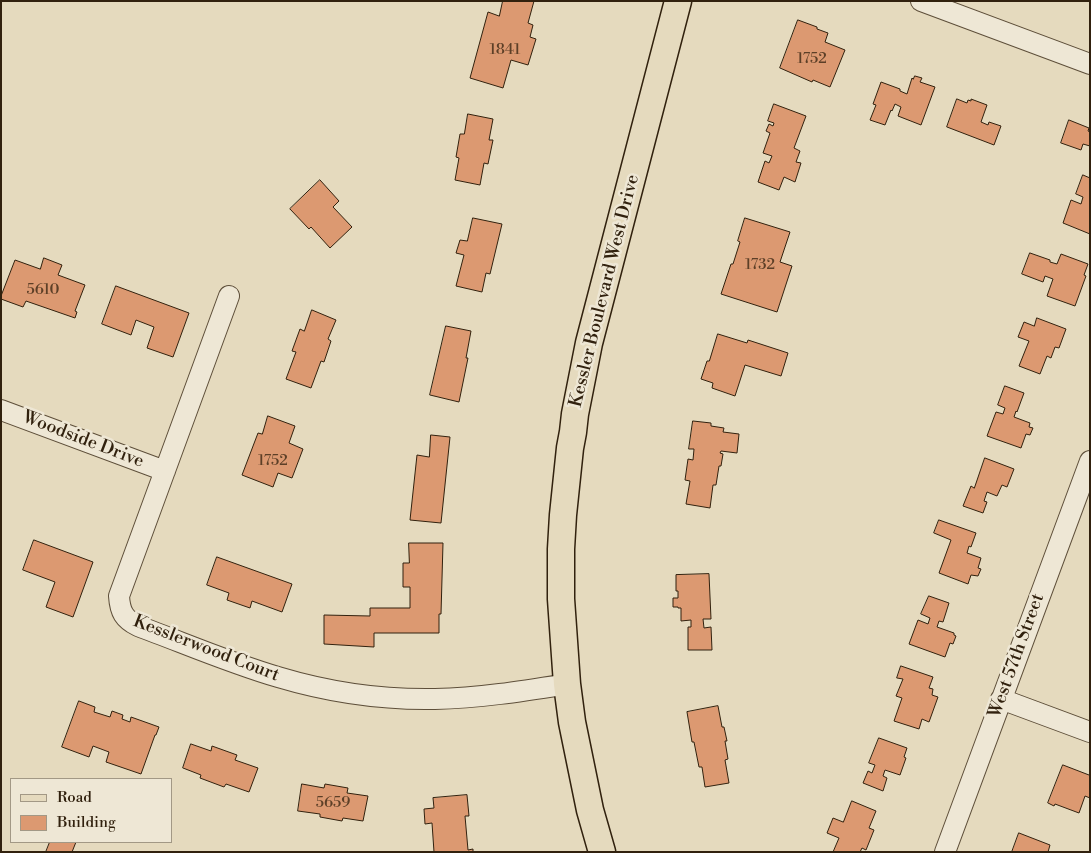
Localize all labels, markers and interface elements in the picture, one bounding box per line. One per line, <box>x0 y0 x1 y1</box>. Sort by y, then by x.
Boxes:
house number: 1841 <box>490 41 520 59</box>
house number: 1752 <box>797 50 827 68</box>
street label: Kessler Boulevard West Drive <box>566 172 644 410</box>
house number: 1732 <box>745 256 775 274</box>
house number: 5610 <box>27 281 59 299</box>
street label: Woodside Drive <box>19 407 147 473</box>
house number: 1752 <box>258 452 288 470</box>
street label: West 57th Street <box>985 591 1049 721</box>
street label: Kesslerwood Court <box>130 611 282 687</box>
legend <box>10 778 172 843</box>
text: Road <box>57 788 92 807</box>
house number: 5659 <box>316 794 350 812</box>
text: Building <box>57 813 116 832</box>

